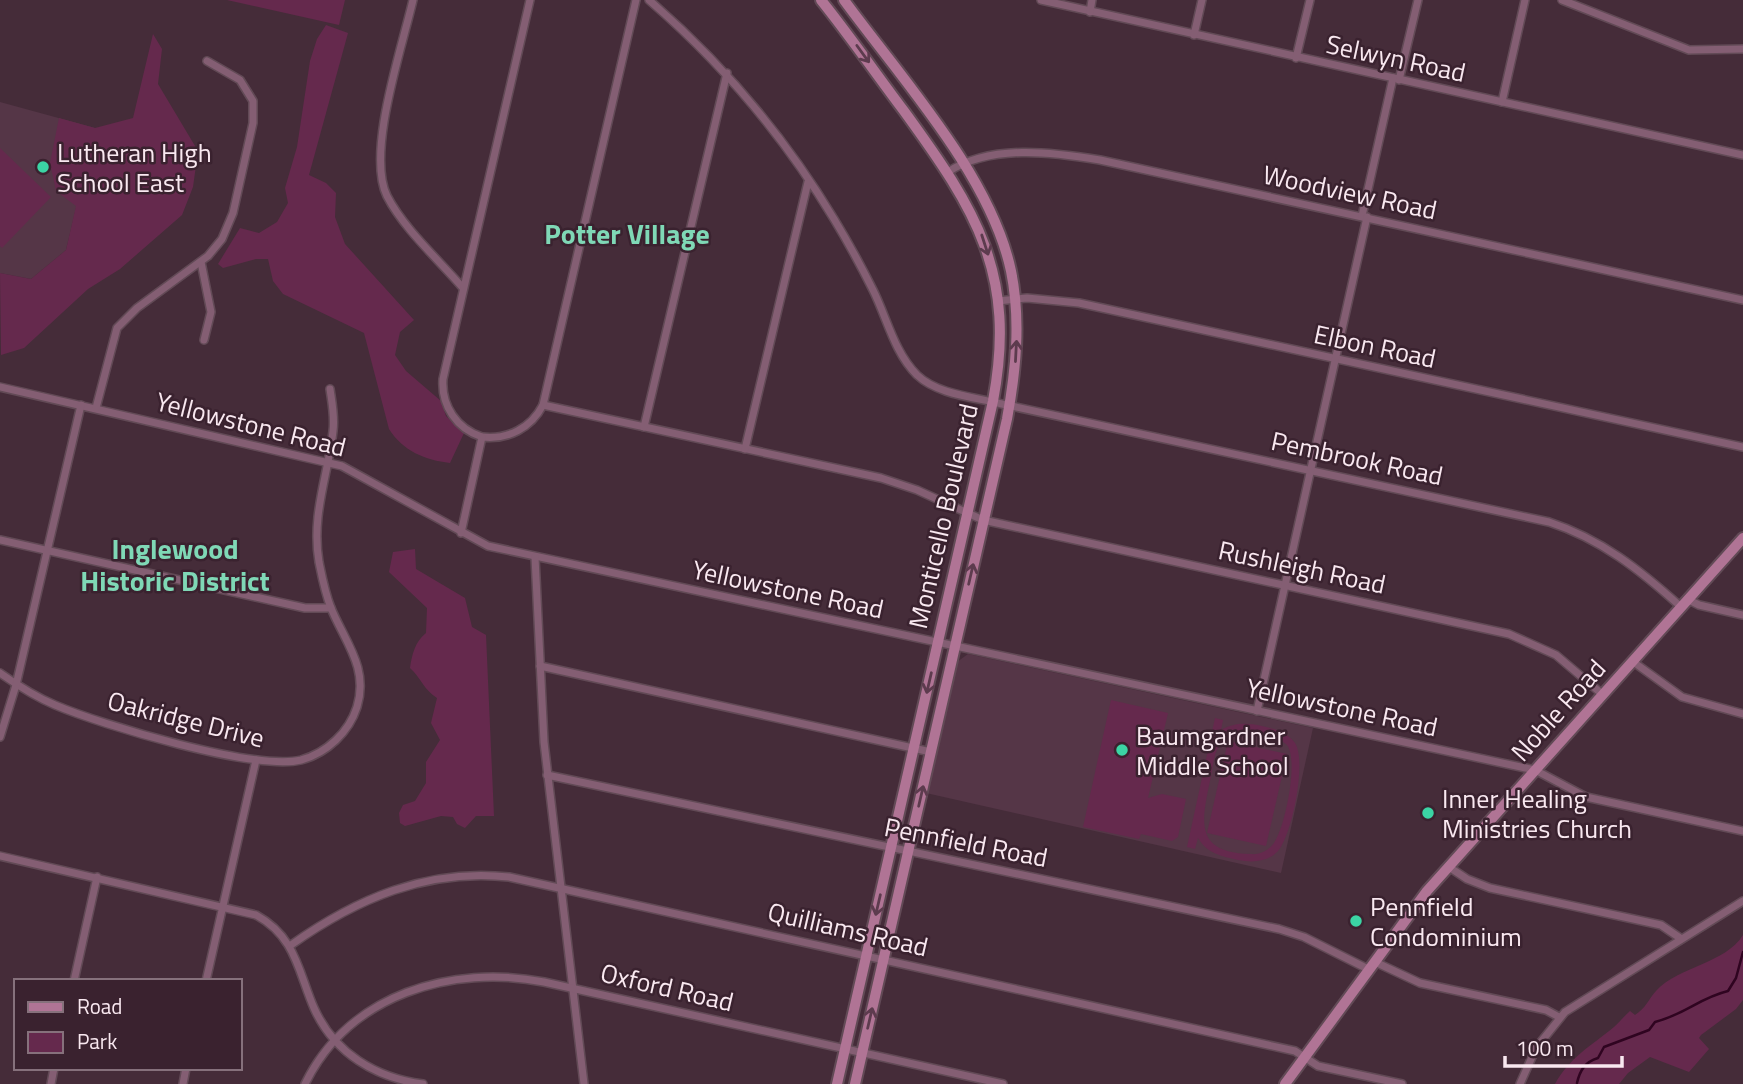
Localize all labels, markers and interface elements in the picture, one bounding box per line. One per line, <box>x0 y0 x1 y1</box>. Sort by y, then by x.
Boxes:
street label: Selwyn Road <box>1323 24 1469 92</box>
one-way arrow <box>855 44 870 63</box>
place label: Lutheran High School East <box>57 133 212 202</box>
street label: Woodview Road <box>1260 155 1440 229</box>
marker: Lutheran High School East <box>35 159 51 175</box>
district label: Potter Village <box>544 212 710 255</box>
one-way arrow <box>979 233 992 255</box>
street label: Elbon Road <box>1310 314 1440 378</box>
one-way arrow <box>1010 340 1023 363</box>
street label: Yellowstone Road <box>152 382 350 466</box>
street label: Monticello Boulevard <box>898 399 988 633</box>
street label: Pembrook Road <box>1268 421 1446 495</box>
district label: Inglewood Historic District <box>80 527 270 602</box>
street label: Rushleigh Road <box>1215 530 1389 604</box>
street label: Yellowstone Road <box>689 550 887 628</box>
one-way arrow <box>965 563 979 586</box>
street label: Noble Road <box>1501 650 1615 770</box>
street label: Yellowstone Road <box>1243 668 1441 746</box>
one-way arrow <box>921 671 935 694</box>
street label: Oakridge Drive <box>104 681 268 757</box>
place label: Baumgardner Middle School <box>1136 716 1289 785</box>
marker: Baumgardner Middle School <box>1114 742 1130 758</box>
place label: Inner Healing Ministries Church <box>1442 779 1632 848</box>
one-way arrow <box>914 785 928 808</box>
marker: Inner Healing Ministries Church <box>1420 805 1436 821</box>
street label: Pennfield Road <box>881 807 1051 877</box>
place label: Pennfield Condominium <box>1370 887 1522 956</box>
street label: Quilliams Road <box>764 892 932 966</box>
one-way arrow <box>871 893 884 916</box>
marker: Pennfield Condominium <box>1348 913 1364 929</box>
street label: Oxford Road <box>597 953 737 1021</box>
legend <box>14 979 242 1070</box>
text: Road <box>77 990 122 1022</box>
one-way arrow <box>865 1007 878 1029</box>
scale bar <box>1505 1024 1622 1068</box>
text: Park <box>77 1025 117 1057</box>
text: 100 m <box>1516 1032 1573 1064</box>

